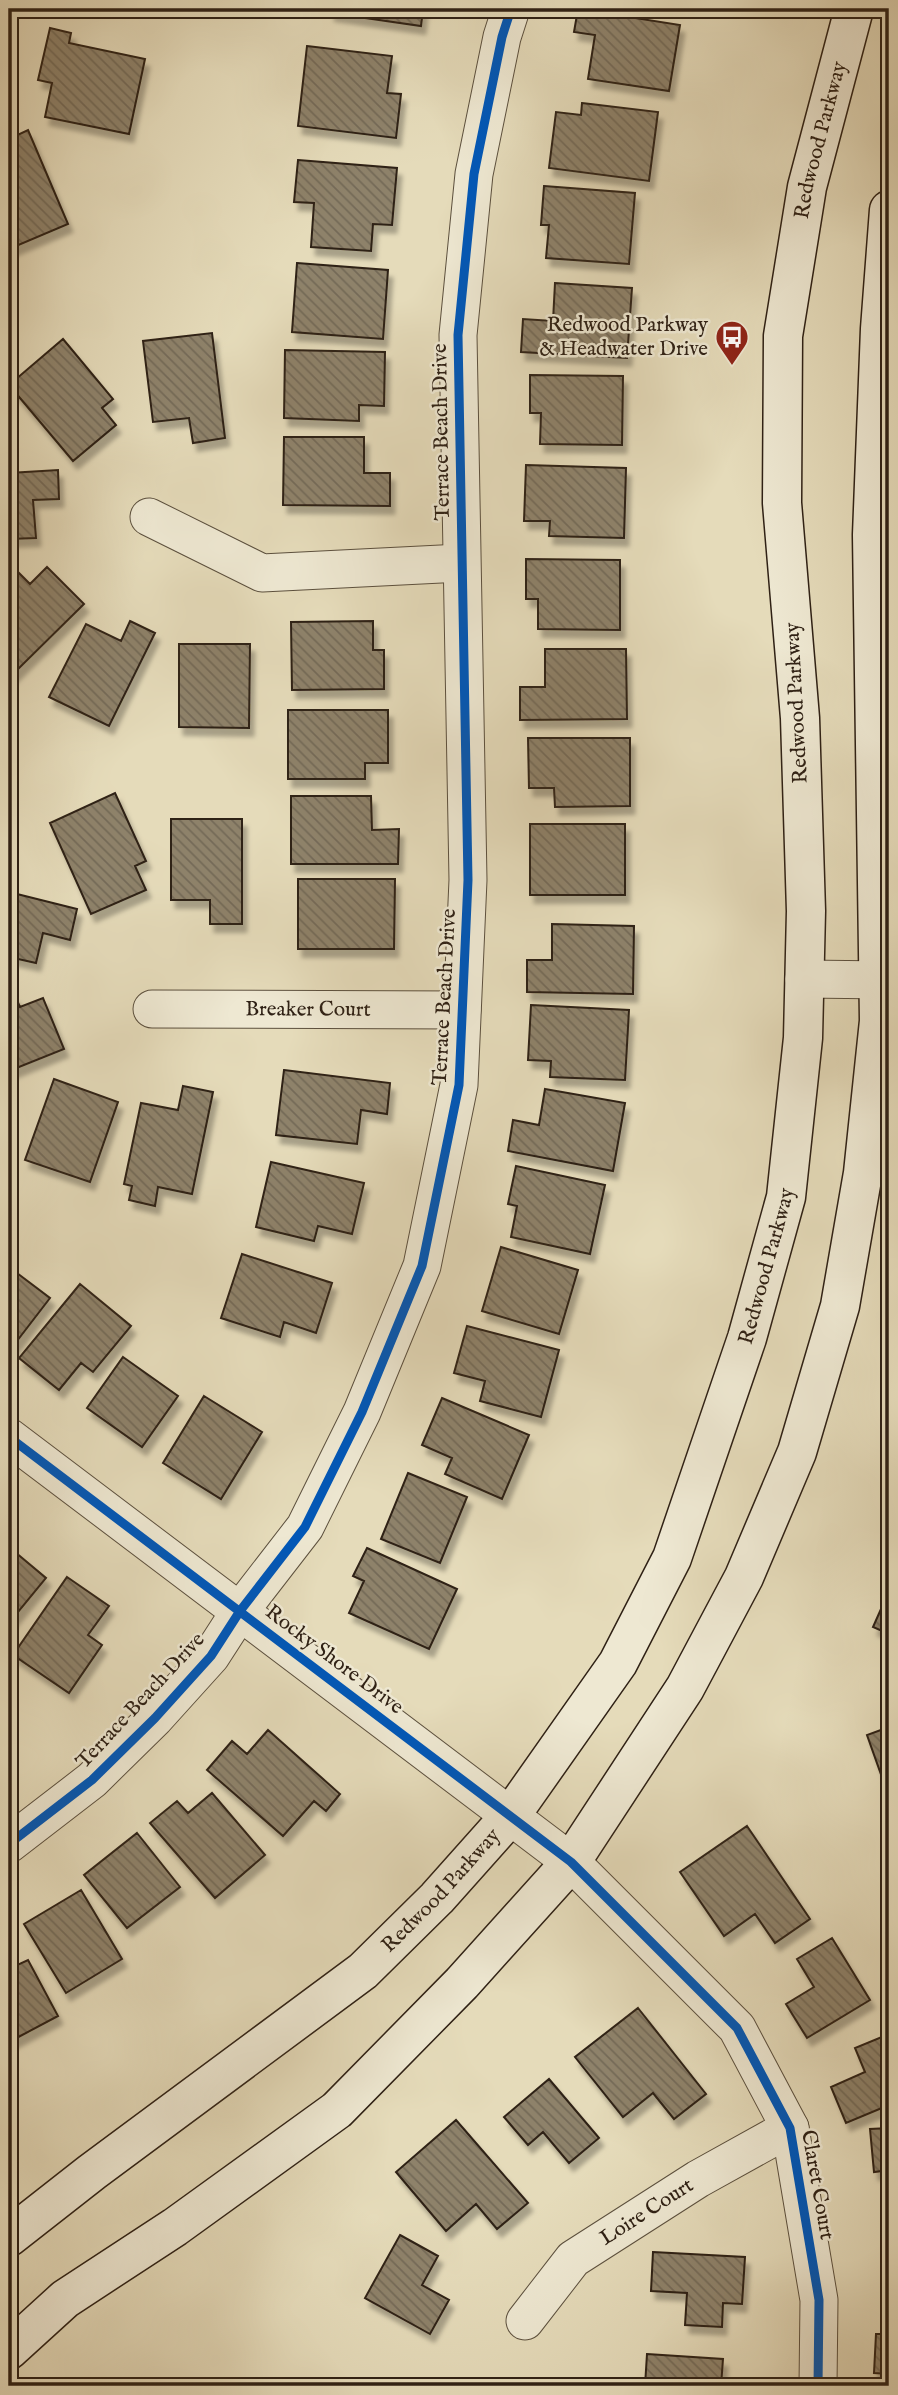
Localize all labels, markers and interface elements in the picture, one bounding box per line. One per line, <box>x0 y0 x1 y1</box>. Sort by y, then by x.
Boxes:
street label: Redwood Parkway <box>789 58 853 221</box>
place label: Redwood Parkway & Headwater Drive <box>539 312 709 363</box>
bus stop icon: Redwood Parkway & Headwater Drive <box>713 318 751 367</box>
street label: Terrace Beach Drive <box>427 343 457 521</box>
street label: Redwood Parkway <box>779 621 815 784</box>
street label: Terrace Beach Drive <box>427 907 463 1086</box>
street label: Breaker Court <box>245 996 371 1023</box>
street label: Redwood Parkway <box>732 1186 800 1347</box>
street label: Rocky Shore Drive <box>259 1599 409 1721</box>
street label: Terrace Beach Drive <box>71 1627 212 1775</box>
street label: Redwood Parkway <box>376 1822 507 1959</box>
street label: Claret Court <box>794 2128 840 2242</box>
street label: Loire Court <box>595 2172 699 2252</box>

